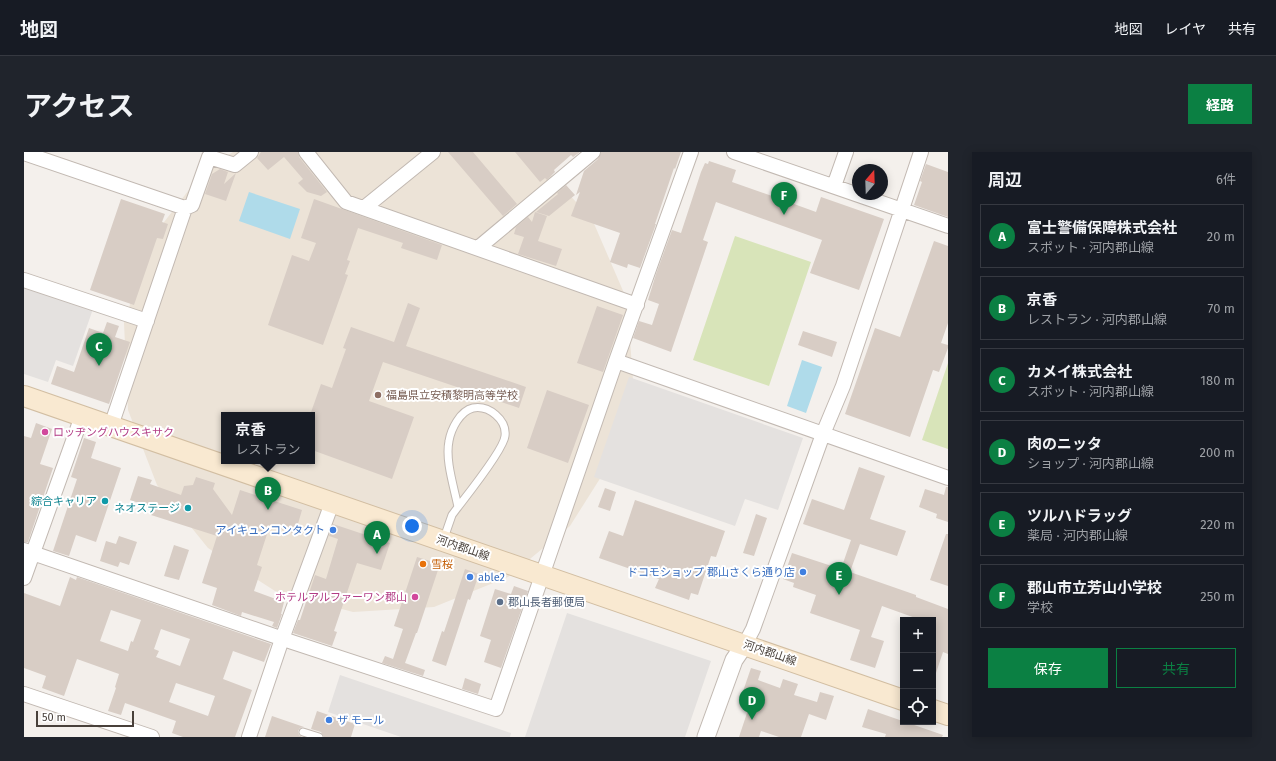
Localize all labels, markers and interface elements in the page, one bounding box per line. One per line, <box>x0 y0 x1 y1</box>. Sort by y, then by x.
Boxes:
text: 地図 <box>20 18 58 41</box>
text: 地図 <box>1114 21 1142 38</box>
text: レイヤ <box>1164 21 1206 38</box>
text: 共有 <box>1228 21 1256 38</box>
button: 経路 <box>1188 84 1252 124</box>
text: アクセス <box>24 90 135 123</box>
north arrow <box>852 164 888 200</box>
text: 周辺 <box>988 170 1022 191</box>
text: 6件 <box>1216 172 1236 187</box>
pin: F <box>771 182 797 215</box>
text: 富士警備保障株式会社 <box>1027 219 1177 237</box>
text: A <box>998 229 1006 244</box>
text: 20 m <box>1207 229 1235 244</box>
text: スポット · 河内郡山線 <box>1027 240 1154 255</box>
text: 京香 <box>1027 291 1057 309</box>
text: B <box>998 301 1006 316</box>
text: 70 m <box>1208 301 1235 316</box>
text: レストラン · 河内郡山線 <box>1027 312 1167 327</box>
pin: C <box>86 333 112 366</box>
text: カメイ株式会社 <box>1027 363 1132 381</box>
text: C <box>998 373 1006 388</box>
text: 180 m <box>1200 373 1235 388</box>
text: スポット · 河内郡山線 <box>1027 384 1154 399</box>
place label: 福島県立安積黎明高等学校 <box>386 389 518 402</box>
marker: 福島県立安積黎明高等学校 <box>373 390 383 400</box>
popup <box>221 412 315 464</box>
text: 京香 <box>235 421 266 439</box>
place label: ロッヂングハウスキサク <box>53 426 174 439</box>
marker: ロッヂングハウスキサク <box>40 427 50 437</box>
text: 肉のニッタ <box>1027 435 1102 453</box>
text: レストラン <box>235 442 301 457</box>
text: D <box>998 445 1006 460</box>
text: 200 m <box>1199 445 1235 460</box>
text: ショップ · 河内郡山線 <box>1027 456 1154 471</box>
pin: B <box>255 477 281 510</box>
place label: 綜合キャリア <box>31 495 97 508</box>
marker: 綜合キャリア <box>100 496 110 506</box>
place label: ネオステージ <box>114 502 180 515</box>
marker: ネオステージ <box>183 503 193 513</box>
text: ツルハドラッグ <box>1027 507 1132 525</box>
your location <box>402 516 422 536</box>
text: E <box>999 517 1005 532</box>
text: 220 m <box>1200 517 1235 532</box>
pin: A <box>364 521 390 554</box>
place label: アイキュンコンタクト <box>216 524 325 537</box>
marker: アイキュンコンタクト <box>328 525 338 535</box>
text: 薬局 · 河内郡山線 <box>1027 528 1128 543</box>
street label: 河内郡山線 <box>435 533 491 563</box>
place label: 雪桜 <box>431 558 453 571</box>
marker: 雪桜 <box>418 559 428 569</box>
pin: E <box>826 562 852 595</box>
place label: ドコモショップ 郡山さくら通り店 <box>627 566 795 579</box>
marker: ドコモショップ 郡山さくら通り店 <box>798 567 808 577</box>
place label: able2 <box>478 571 505 584</box>
marker: able2 <box>465 572 475 582</box>
text: 郡山市立芳山小学校 <box>1027 579 1162 597</box>
text: F <box>999 589 1005 604</box>
text: 250 m <box>1200 589 1235 604</box>
place label: ホテルアルファーワン郡山 <box>275 591 407 604</box>
marker: ホテルアルファーワン郡山 <box>410 592 420 602</box>
place label: 郡山長者郵便局 <box>508 596 585 609</box>
marker: 郡山長者郵便局 <box>495 597 505 607</box>
text: 学校 <box>1027 600 1053 615</box>
map controls <box>900 617 936 725</box>
button: + <box>900 617 936 653</box>
street label: 河内郡山線 <box>742 638 798 668</box>
button: 保存 <box>988 648 1108 688</box>
button: 共有 <box>1116 648 1236 688</box>
button: − <box>900 653 936 689</box>
pin: D <box>739 687 765 720</box>
button: locate <box>900 689 936 725</box>
scale bar <box>36 709 134 728</box>
text: 50 m <box>42 711 66 724</box>
place label: ザ モール <box>337 714 384 727</box>
marker: ザ モール <box>324 715 334 725</box>

